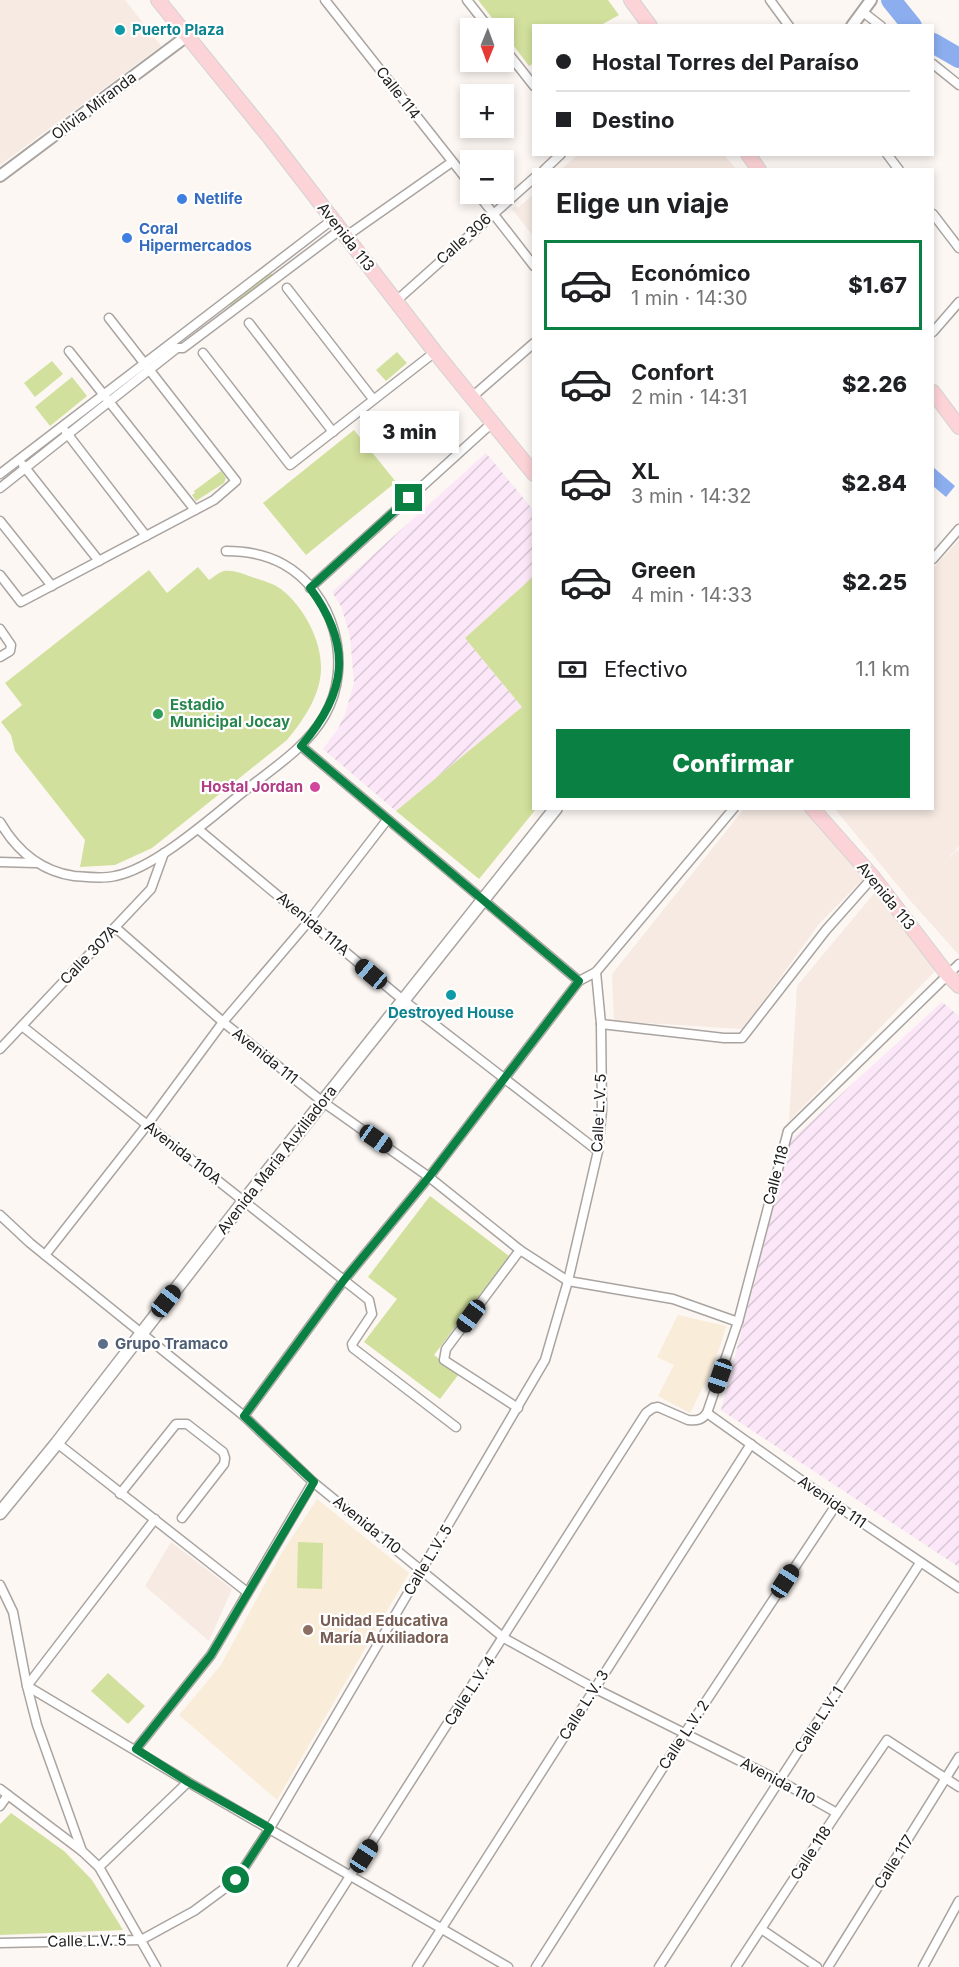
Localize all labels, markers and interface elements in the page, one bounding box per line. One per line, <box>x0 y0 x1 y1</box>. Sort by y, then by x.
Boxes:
north arrow <box>460 18 514 72</box>
map controls <box>460 18 514 204</box>
place label: Puerto Plaza <box>132 20 224 39</box>
marker: Puerto Plaza <box>113 23 127 37</box>
text: Hostal Torres del Paraíso <box>592 49 859 75</box>
street label: Calle 114 <box>372 63 425 123</box>
street label: Olivia Miranda <box>48 68 140 144</box>
button: + <box>460 84 514 138</box>
text: Destino <box>592 107 675 133</box>
button: − <box>460 150 514 204</box>
text: Elige un viaje <box>556 187 729 220</box>
place label: Netlife <box>194 189 243 208</box>
marker: Netlife <box>175 192 189 206</box>
street label: Avenida 113 <box>314 199 379 275</box>
street label: Calle 306 <box>432 209 495 268</box>
place label: Coral Hipermercados <box>139 219 252 255</box>
marker: Coral Hipermercados <box>120 231 134 245</box>
icon: car <box>559 258 613 312</box>
text: Económico <box>631 260 750 286</box>
text: $1.67 <box>848 272 907 298</box>
text: 1 min · 14:30 <box>631 286 748 310</box>
icon: car <box>559 357 613 411</box>
text: Confort <box>631 359 714 385</box>
text: $2.26 <box>842 371 907 397</box>
text: 2 min · 14:31 <box>631 385 747 409</box>
callout: 3 min <box>360 411 458 453</box>
text: 3 min <box>382 420 437 444</box>
icon: car <box>559 456 613 510</box>
text: XL <box>631 458 660 484</box>
text: $2.84 <box>842 470 907 496</box>
route end <box>395 484 422 511</box>
text: 3 min · 14:32 <box>631 484 752 508</box>
icon: car <box>559 555 613 609</box>
text: Green <box>631 557 696 583</box>
text: $2.25 <box>842 569 907 595</box>
text: 4 min · 14:33 <box>631 583 752 607</box>
icon: cash <box>556 653 589 686</box>
text: Efectivo <box>604 656 688 682</box>
text: 1.1 km <box>856 657 910 681</box>
place label: Estadio Municipal Jocay <box>170 695 290 731</box>
marker: Estadio Municipal Jocay <box>151 707 165 721</box>
button: Confirmar <box>556 729 910 798</box>
place label: Hostal Jordan <box>201 777 303 796</box>
marker: Hostal Jordan <box>308 780 322 794</box>
street label: Avenida 113 <box>853 858 920 934</box>
street label: Avenida 111A <box>273 888 354 960</box>
street label: Calle 307A <box>56 921 122 988</box>
car <box>351 956 391 992</box>
marker: Destroyed House <box>444 988 458 1002</box>
place label: Destroyed House <box>388 1003 514 1022</box>
street label: Avenida 111 <box>229 1023 302 1088</box>
street label: Calle L.V. 5 <box>587 1073 610 1153</box>
street label: Avenida Maria Auxiliadora <box>213 1081 341 1238</box>
street label: Avenida 110A <box>141 1117 226 1189</box>
car <box>356 1121 396 1157</box>
street label: Calle 118 <box>758 1143 793 1207</box>
car <box>148 1281 184 1321</box>
car <box>453 1296 489 1336</box>
place label: Grupo Tramaco <box>115 1334 228 1353</box>
marker: Grupo Tramaco <box>96 1337 110 1351</box>
car <box>706 1356 734 1396</box>
street label: Avenida 111 <box>795 1471 870 1532</box>
street label: Avenida 110 <box>329 1491 405 1558</box>
street label: Calle L.V. 5 <box>399 1521 456 1598</box>
car <box>768 1561 802 1601</box>
place label: Unidad Educativa María Auxiliadora <box>320 1611 449 1647</box>
marker: Unidad Educativa María Auxiliadora <box>301 1623 315 1637</box>
street label: Calle L.V. 4 <box>440 1652 499 1729</box>
street label: Calle L.V. 3 <box>555 1666 613 1743</box>
street label: Calle L.V. 1 <box>790 1683 847 1757</box>
street label: Calle L.V. 2 <box>654 1696 713 1773</box>
street label: Avenida 110 <box>737 1753 819 1808</box>
street label: Calle 118 <box>786 1822 835 1884</box>
street label: Calle 117 <box>870 1831 918 1892</box>
car <box>347 1836 381 1876</box>
route start <box>222 1866 249 1893</box>
street label: Calle L.V. 5 <box>47 1930 127 1951</box>

